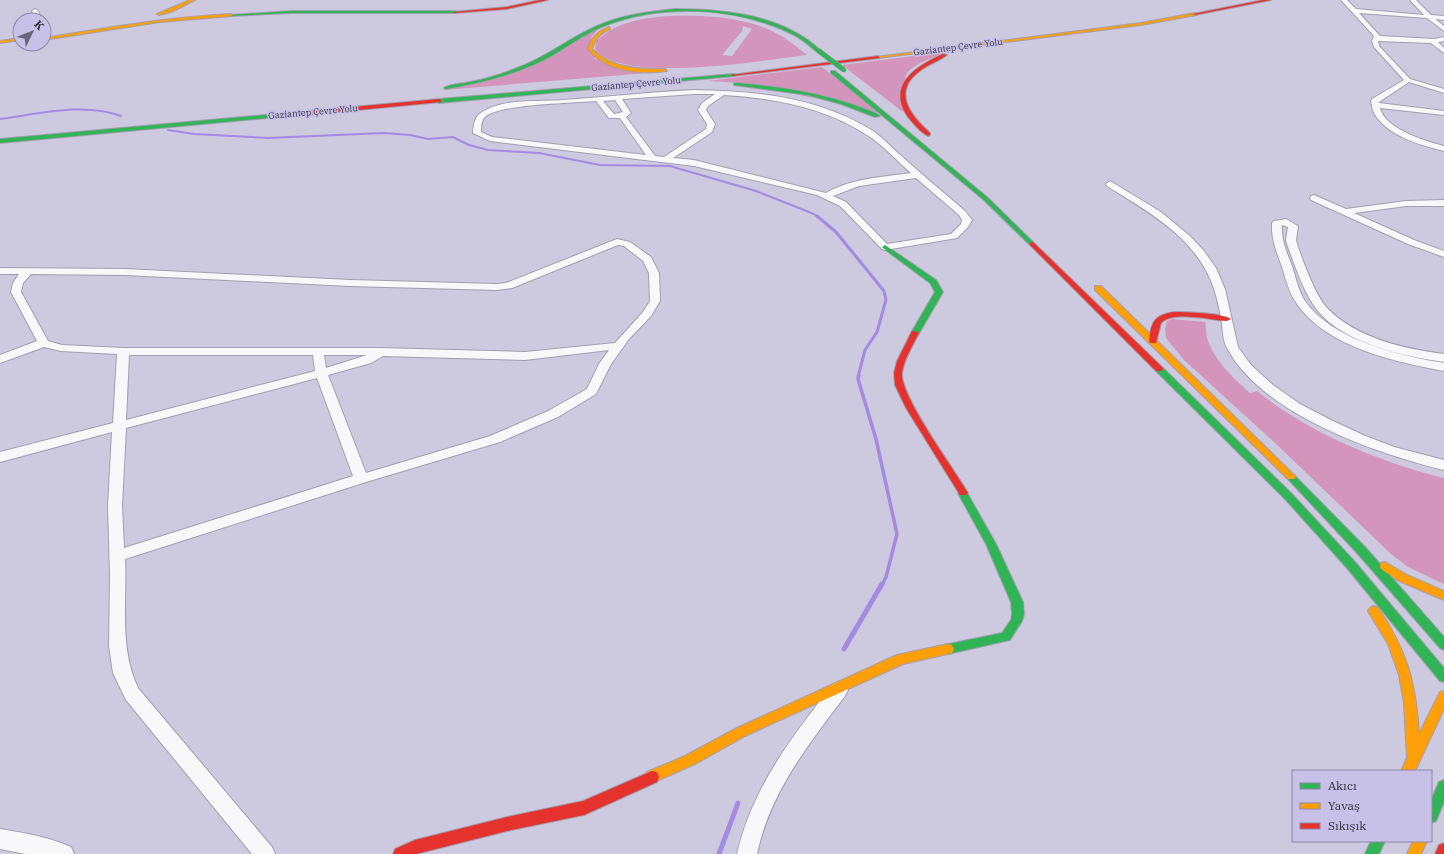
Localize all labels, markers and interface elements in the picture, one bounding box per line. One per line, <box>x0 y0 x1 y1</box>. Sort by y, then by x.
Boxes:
north arrow <box>12 12 52 52</box>
text: K <box>31 17 48 33</box>
street label: Gaziantep Çevre Yolu <box>913 36 1004 57</box>
street label: Gaziantep Çevre Yolu <box>591 74 682 93</box>
street label: Gaziantep Çevre Yolu <box>268 102 359 121</box>
legend <box>1292 770 1432 842</box>
text: Akıcı <box>1328 778 1357 793</box>
text: Yavaş <box>1328 798 1360 813</box>
text: Sıkışık <box>1328 818 1366 833</box>

